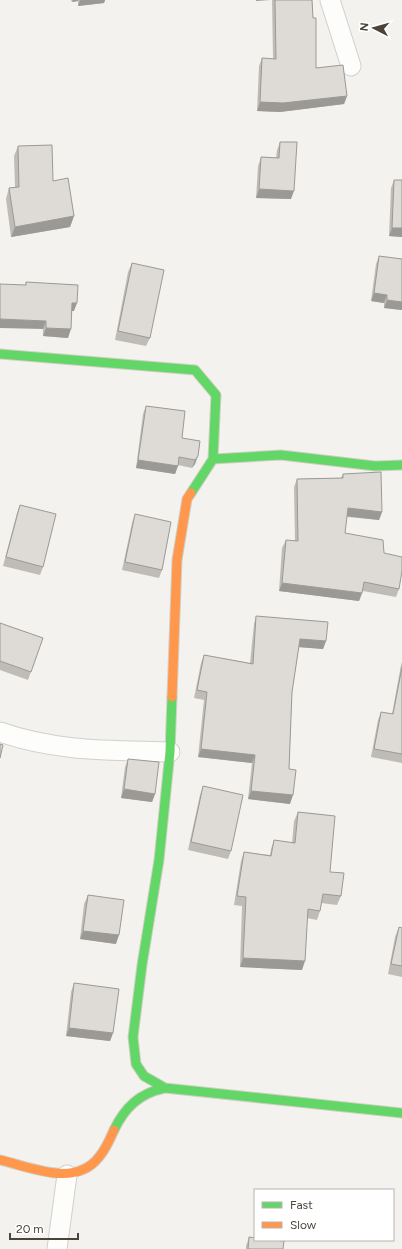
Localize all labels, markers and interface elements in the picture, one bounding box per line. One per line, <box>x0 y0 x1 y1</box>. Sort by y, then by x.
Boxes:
north arrow <box>354 8 394 48</box>
text: N <box>358 22 371 32</box>
legend <box>254 1189 394 1241</box>
text: Fast <box>290 1198 313 1212</box>
scale bar <box>10 1215 78 1241</box>
text: Slow <box>290 1218 317 1232</box>
text: 20 m <box>16 1222 44 1236</box>

